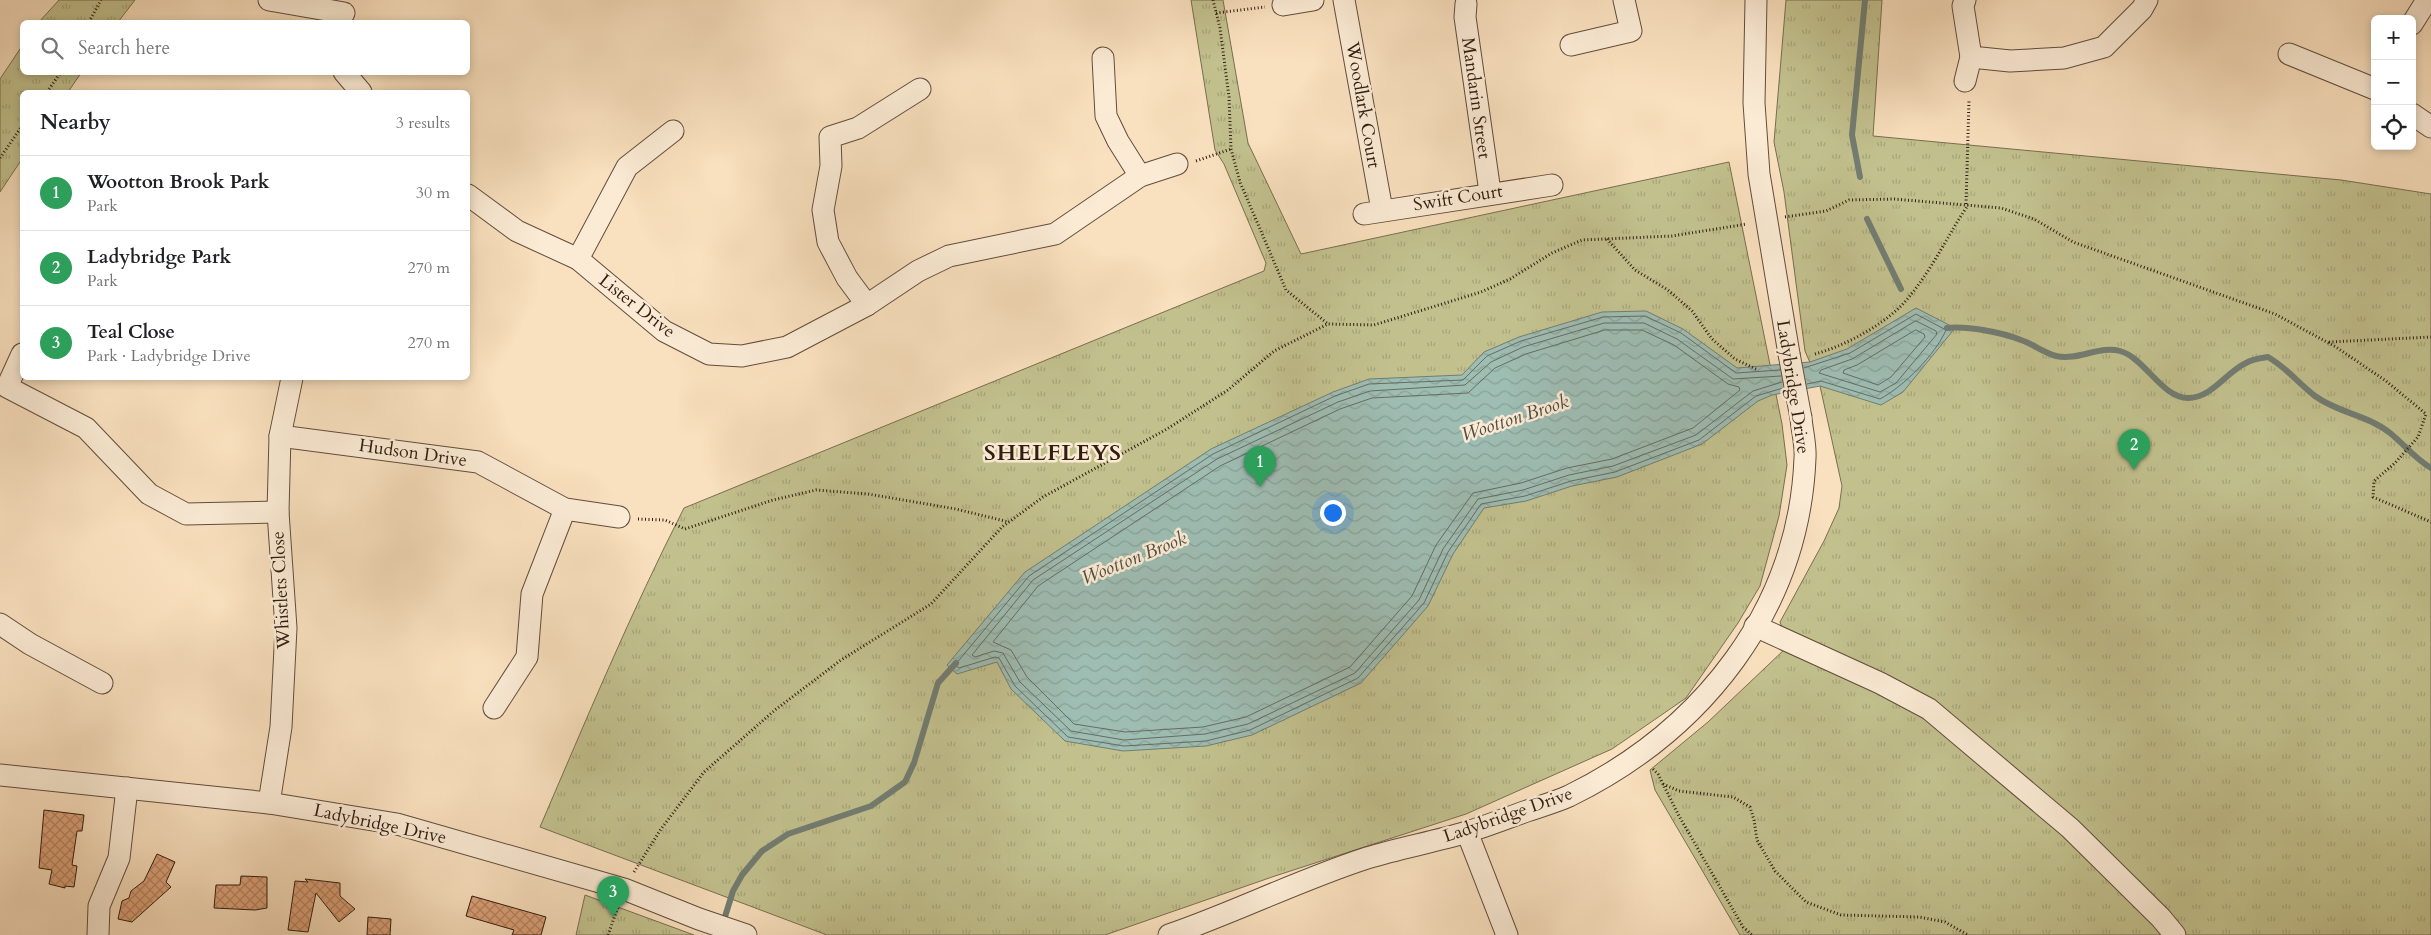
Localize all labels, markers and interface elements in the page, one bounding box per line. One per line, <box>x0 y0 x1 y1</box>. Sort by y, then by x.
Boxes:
map controls <box>2371 15 2416 150</box>
button: + <box>2371 15 2416 60</box>
search box <box>20 20 470 75</box>
icon: search <box>38 34 66 62</box>
text: Search here <box>78 35 170 61</box>
street label: Mandarin Street <box>1455 36 1497 161</box>
street label: Woodlark Court <box>1339 39 1386 170</box>
button: − <box>2371 60 2416 105</box>
button: locate <box>2371 105 2416 150</box>
text: Nearby <box>40 108 111 137</box>
text: 3 results <box>396 112 450 134</box>
text: Wootton Brook Park <box>87 169 270 195</box>
street label: Swift Court <box>1412 179 1505 217</box>
text: 1 <box>52 182 60 204</box>
text: 30 m <box>416 182 450 204</box>
text: Park <box>87 195 118 217</box>
text: Ladybridge Park <box>87 244 231 270</box>
text: 2 <box>52 257 60 279</box>
text: 270 m <box>408 257 450 279</box>
street label: Lister Drive <box>594 268 680 344</box>
text: Park <box>87 270 118 292</box>
street label: Ladybridge Drive <box>1770 318 1816 456</box>
text: Teal Close <box>87 319 175 345</box>
text: 3 <box>52 332 60 354</box>
text: 270 m <box>408 332 450 354</box>
text: Park · Ladybridge Drive <box>87 345 251 367</box>
water label: Wootton Brook <box>1458 388 1573 448</box>
pin: 2 <box>2118 429 2150 470</box>
street label: Hudson Drive <box>357 433 469 473</box>
district label: SHELFLEYS <box>984 438 1122 468</box>
pin: 1 <box>1244 446 1276 487</box>
your location <box>1320 500 1346 526</box>
water label: Wootton Brook <box>1077 525 1191 591</box>
street label: Whistlets Close <box>265 530 297 651</box>
street label: Ladybridge Drive <box>1440 781 1576 849</box>
street label: Ladybridge Drive <box>311 798 449 850</box>
pin: 3 <box>597 876 629 917</box>

